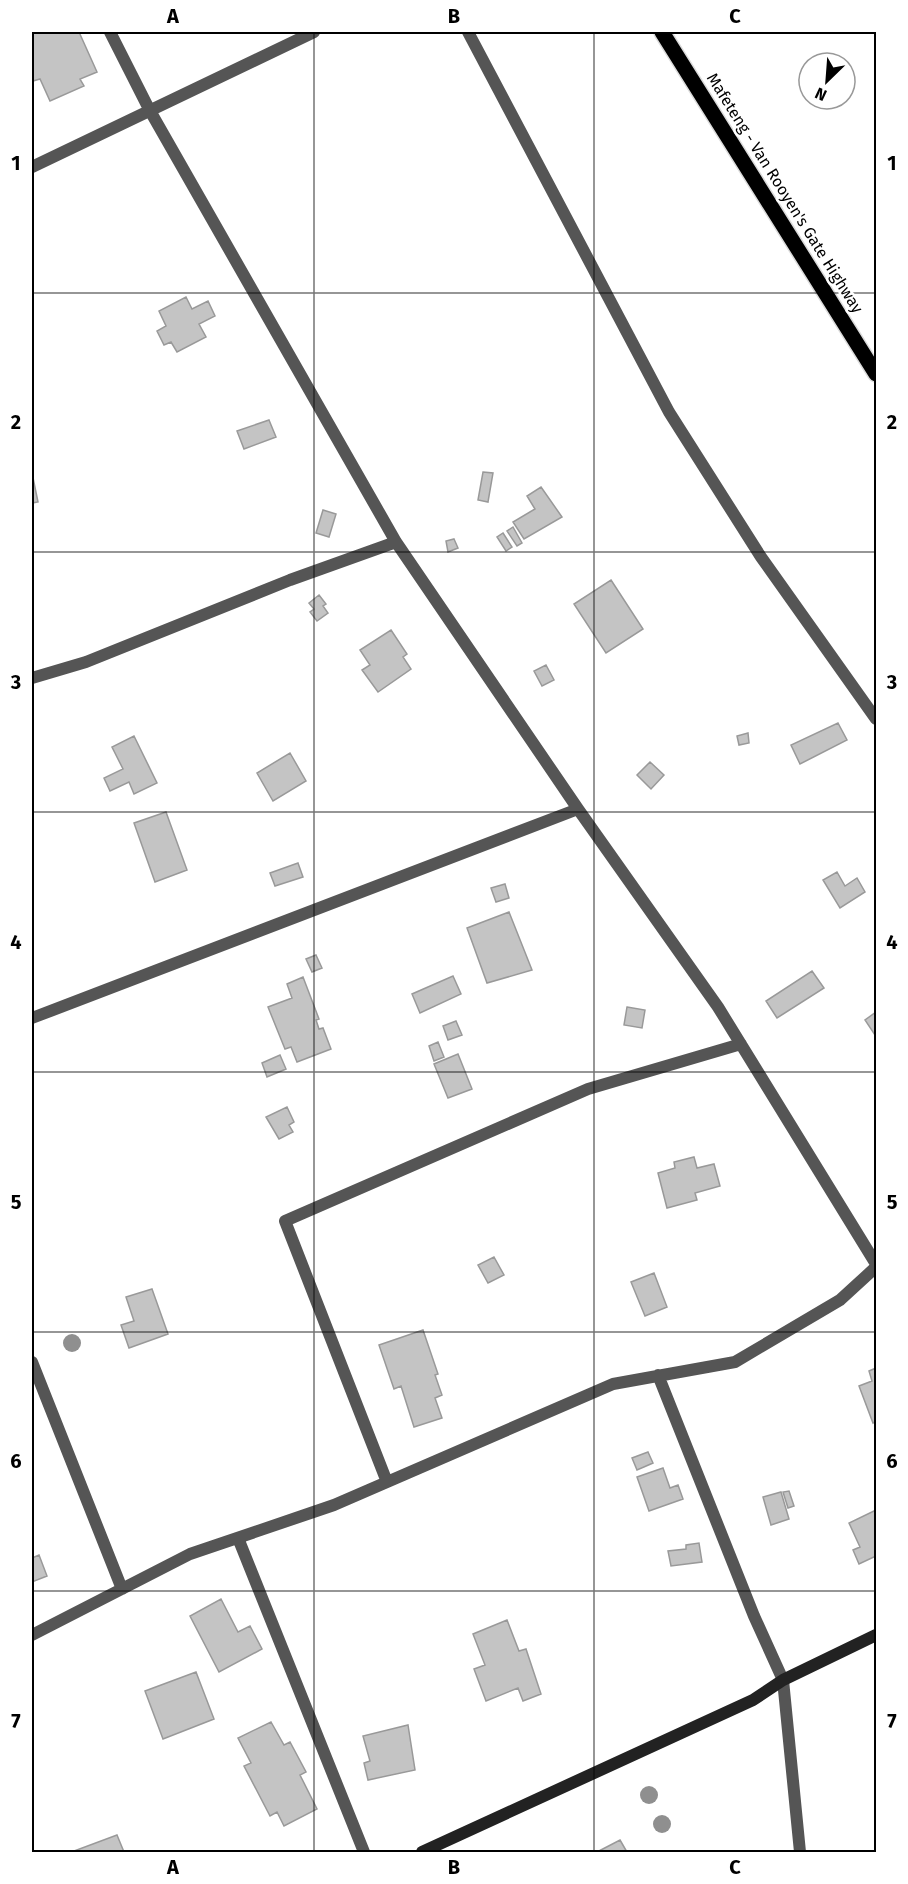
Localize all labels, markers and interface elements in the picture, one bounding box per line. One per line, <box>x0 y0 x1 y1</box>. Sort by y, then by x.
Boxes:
text: A <box>166 4 180 28</box>
text: B <box>448 4 460 28</box>
text: C <box>729 4 741 28</box>
north arrow <box>797 51 857 111</box>
street label: Mafeteng - Van Rooyen's Gate Highway <box>703 69 867 317</box>
text: N <box>812 83 830 105</box>
text: 1 <box>11 151 21 175</box>
text: 1 <box>887 151 897 175</box>
text: 2 <box>11 410 21 434</box>
text: 2 <box>887 410 897 434</box>
text: 3 <box>10 670 21 694</box>
text: 3 <box>886 670 897 694</box>
text: 4 <box>10 930 22 954</box>
text: 4 <box>886 930 898 954</box>
text: 5 <box>11 1190 22 1214</box>
text: 5 <box>887 1190 898 1214</box>
text: 6 <box>10 1449 22 1473</box>
text: 6 <box>886 1449 898 1473</box>
text: 7 <box>11 1709 21 1733</box>
text: 7 <box>887 1709 897 1733</box>
text: A <box>166 1855 180 1879</box>
text: B <box>448 1855 460 1879</box>
text: C <box>729 1855 741 1879</box>

